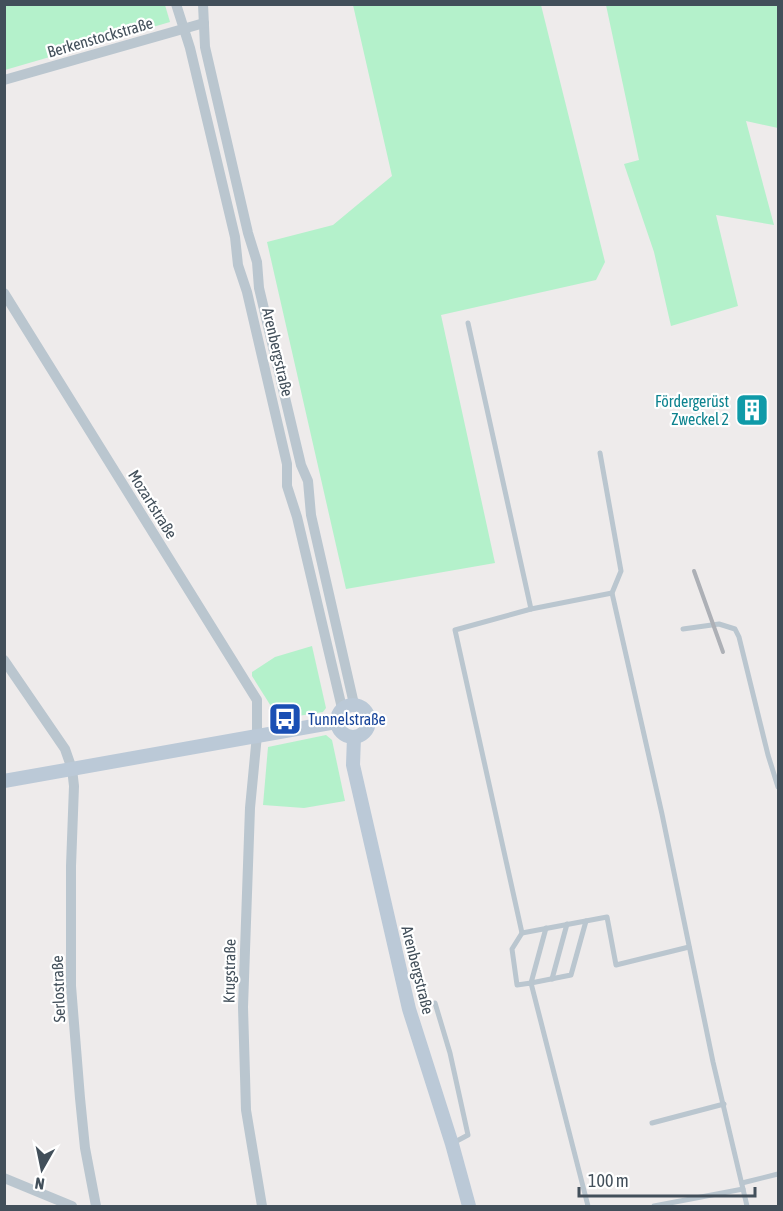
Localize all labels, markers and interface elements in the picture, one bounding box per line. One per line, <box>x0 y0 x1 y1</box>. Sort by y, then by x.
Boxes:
street label: Berkenstockstraße <box>45 13 155 61</box>
street label: Arenbergstraße <box>258 306 297 398</box>
place label: Fördergerüst Zweckel 2 <box>655 392 729 428</box>
building icon: Fördergerüst Zweckel 2 <box>734 392 770 428</box>
street label: Mozartstraße <box>125 466 181 542</box>
bus stop icon: Tunnelstraße <box>267 701 303 737</box>
place label: Tunnelstraße <box>308 710 386 728</box>
street label: Arenbergstraße <box>397 924 438 1016</box>
street label: Krugstraße <box>219 939 240 1003</box>
street label: Serlostraße <box>48 955 68 1023</box>
north arrow <box>12 1139 72 1199</box>
scale bar <box>579 1160 754 1198</box>
text: 100 m <box>588 1170 629 1191</box>
text: N <box>34 1174 46 1193</box>

